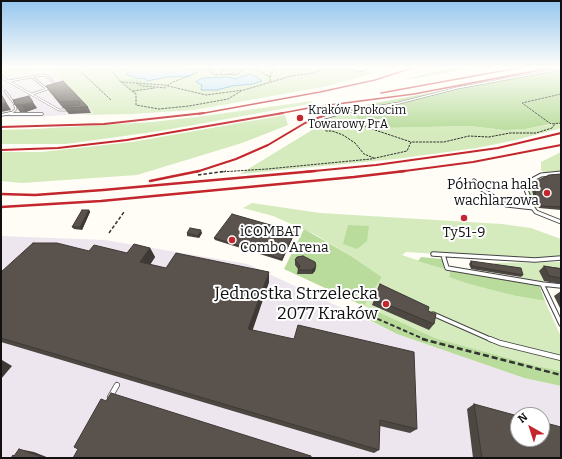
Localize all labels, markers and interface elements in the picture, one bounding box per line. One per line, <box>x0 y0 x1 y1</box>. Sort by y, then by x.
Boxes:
place label: Kraków Prokocim Towarowy PrA <box>308 104 406 132</box>
marker: Kraków Prokocim Towarowy PrA <box>295 113 305 123</box>
place label: Północna hala wachlarzowa <box>447 177 539 210</box>
marker: Północna hala wachlarzowa <box>542 188 552 198</box>
marker: Ty51-9 <box>459 213 469 223</box>
place label: iCOMBAT Combo Arena <box>240 224 329 256</box>
place label: Ty51-9 <box>443 225 485 241</box>
marker: iCOMBAT Combo Arena <box>227 235 237 245</box>
place label: Jednostka Strzelecka 2077 Kraków <box>215 284 378 324</box>
marker: Jednostka Strzelecka 2077 Kraków <box>381 299 391 309</box>
north arrow <box>510 407 550 447</box>
text: N <box>515 410 530 426</box>

